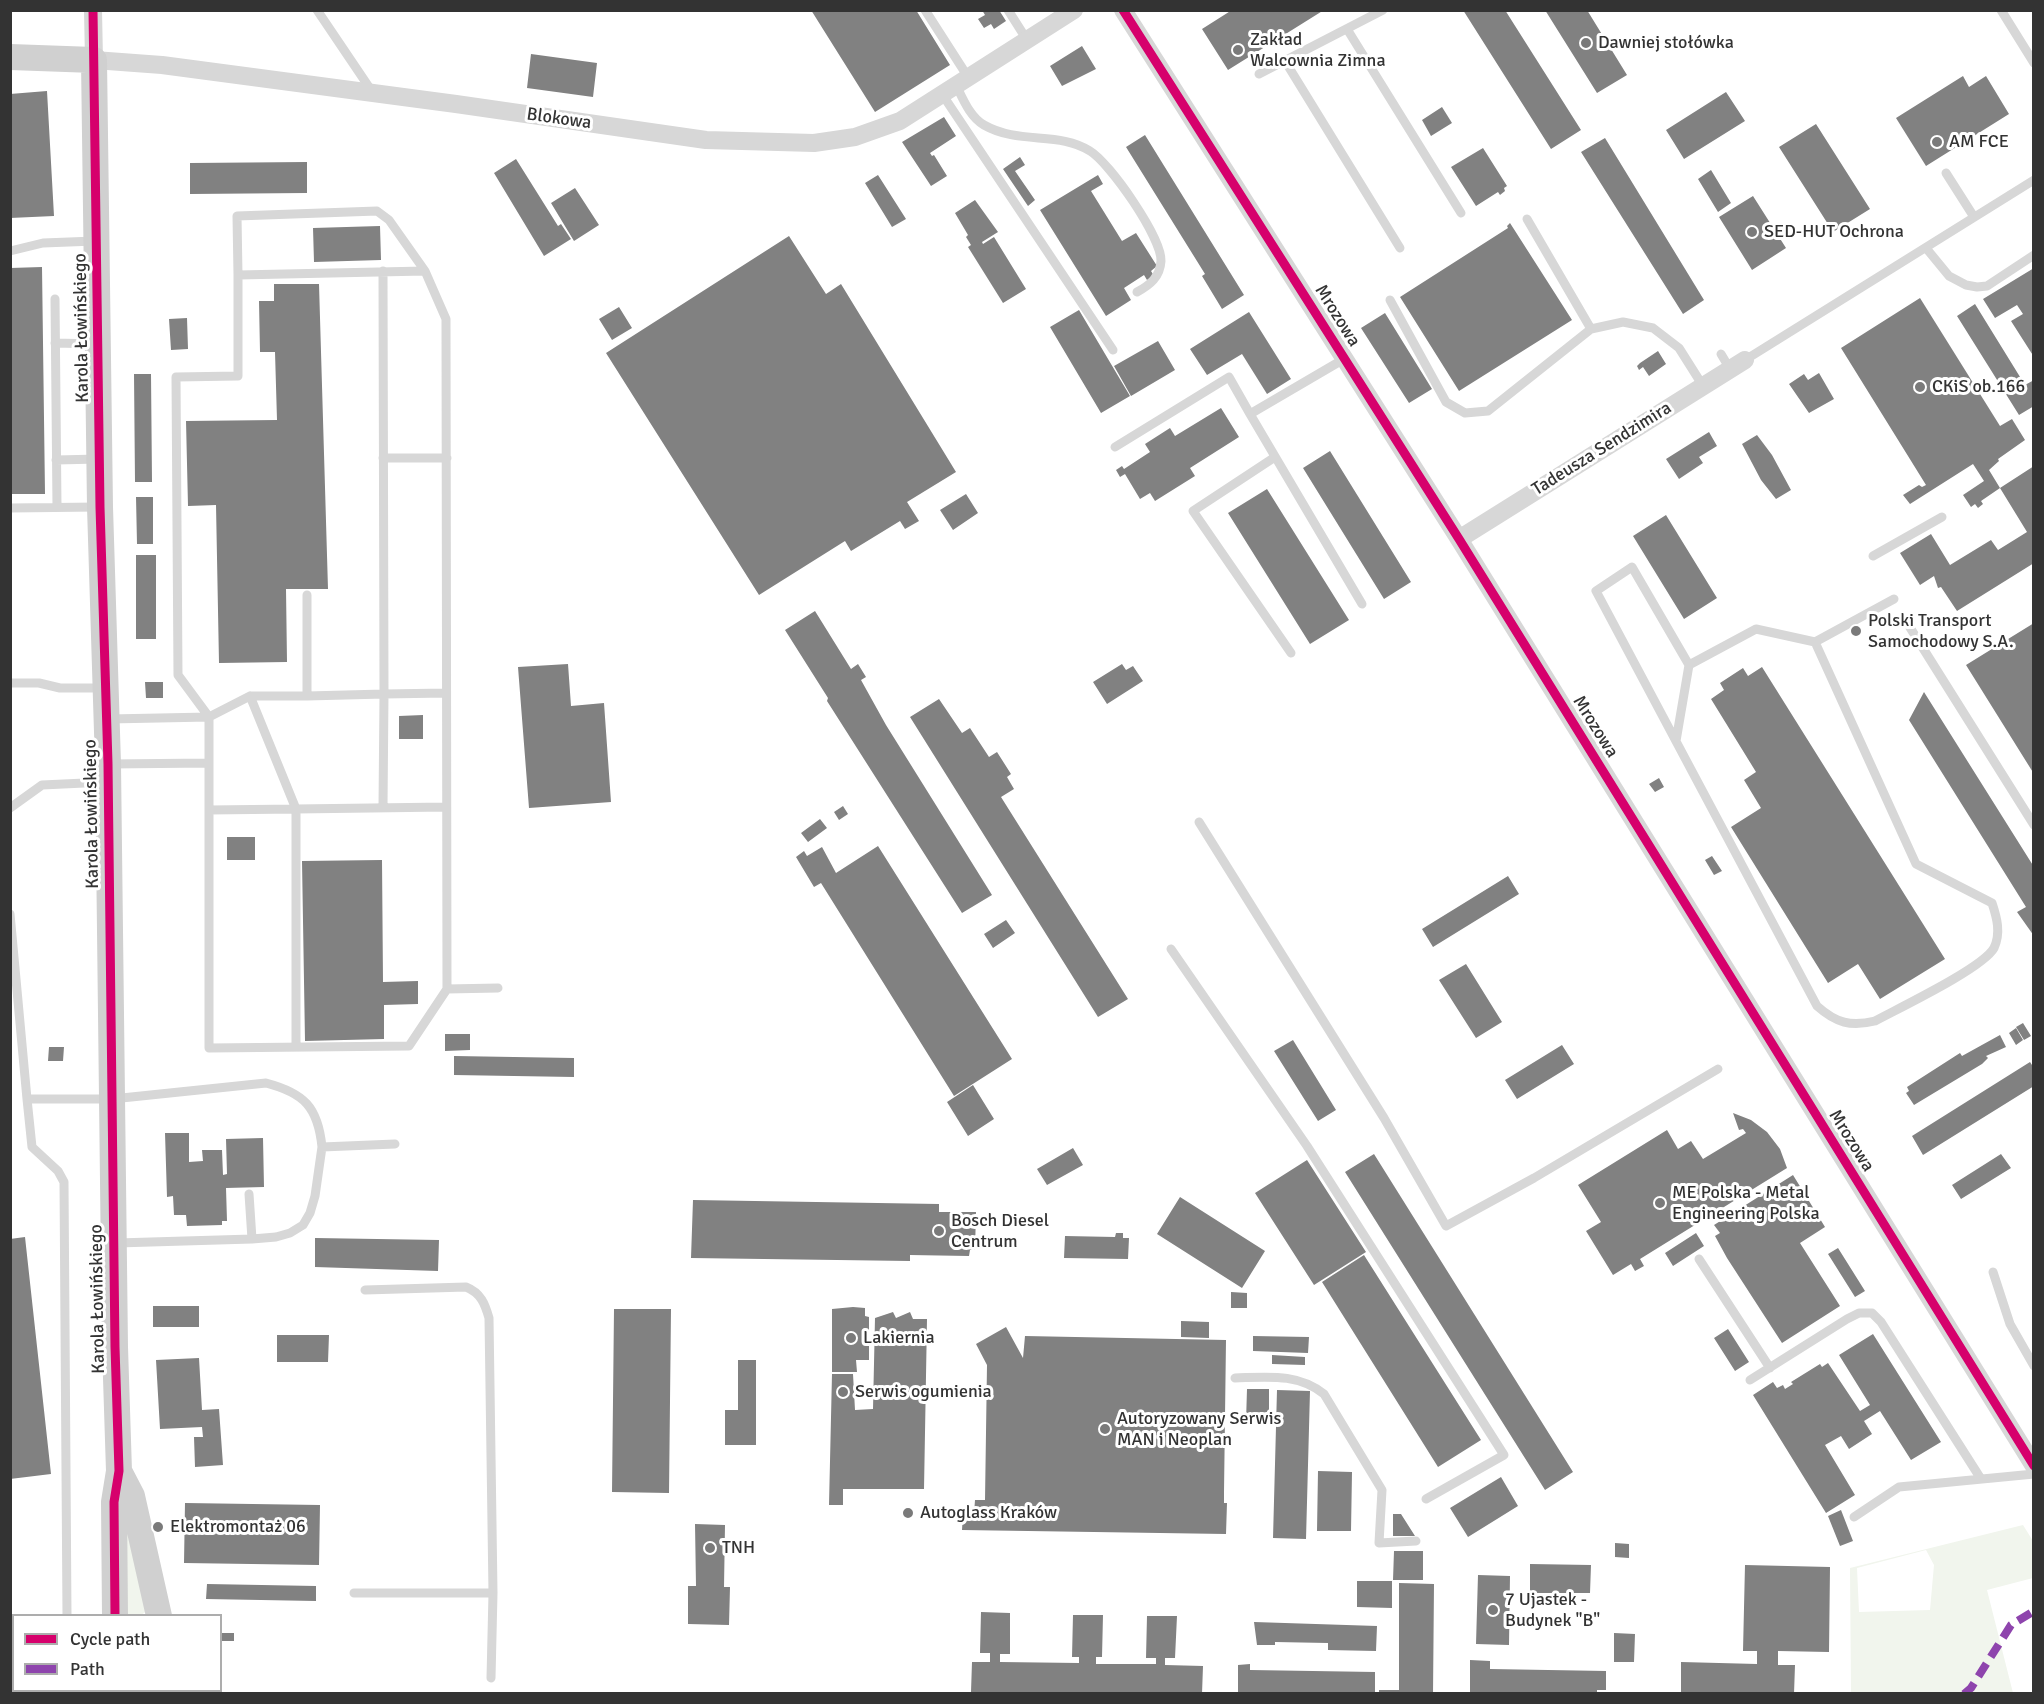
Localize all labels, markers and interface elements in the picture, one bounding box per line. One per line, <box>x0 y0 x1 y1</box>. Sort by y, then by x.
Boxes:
place label: Zakład Walcownia Zimna <box>1250 29 1386 72</box>
place label: Dawniej stołówka <box>1598 32 1734 54</box>
marker: Dawniej stołówka <box>1579 36 1593 50</box>
marker: Zakład Walcownia Zimna <box>1231 43 1245 57</box>
street label: Blokowa <box>525 104 593 134</box>
place label: AM FCE <box>1949 131 2009 153</box>
marker: AM FCE <box>1930 135 1944 149</box>
place label: SED-HUT Ochrona <box>1764 221 1904 243</box>
marker: SED-HUT Ochrona <box>1745 225 1759 239</box>
street label: Karola Łowińskiego <box>70 253 94 403</box>
street label: Mrozowa <box>1310 281 1364 351</box>
place label: CKiS ob.166 <box>1932 376 2025 398</box>
marker: CKiS ob.166 <box>1913 380 1927 394</box>
street label: Tadeusza Sendzimira <box>1528 397 1676 501</box>
place label: Polski Transport Samochodowy S.A. <box>1868 610 2014 652</box>
marker: Polski Transport Samochodowy S.A. <box>1849 624 1863 638</box>
street label: Mrozowa <box>1568 692 1622 762</box>
street label: Karola Łowińskiego <box>80 739 104 889</box>
street label: Mrozowa <box>1824 1106 1878 1176</box>
place label: ME Polska - Metal Engineering Polska <box>1672 1182 1820 1224</box>
marker: ME Polska - Metal Engineering Polska <box>1653 1196 1667 1210</box>
place label: Bosch Diesel Centrum <box>951 1210 1049 1252</box>
street label: Karola Łowińskiego <box>86 1224 110 1374</box>
marker: Bosch Diesel Centrum <box>932 1224 946 1238</box>
place label: Lakiernia <box>863 1327 935 1349</box>
marker: Lakiernia <box>844 1331 858 1345</box>
place label: Serwis ogumienia <box>855 1381 992 1403</box>
marker: Serwis ogumienia <box>836 1385 850 1399</box>
place label: Autoryzowany Serwis MAN i Neoplan <box>1117 1408 1281 1450</box>
marker: Autoryzowany Serwis MAN i Neoplan <box>1098 1422 1112 1436</box>
place label: Autoglass Kraków <box>920 1502 1057 1524</box>
marker: Autoglass Kraków <box>901 1506 915 1520</box>
place label: Elektromontaż 06 <box>170 1516 306 1538</box>
marker: Elektromontaż 06 <box>151 1520 165 1534</box>
place label: TNH <box>722 1537 755 1559</box>
marker: TNH <box>703 1541 717 1555</box>
place label: 7 Ujastek - Budynek "B" <box>1505 1589 1600 1632</box>
marker: 7 Ujastek - Budynek "B" <box>1486 1603 1500 1617</box>
legend <box>12 1614 222 1692</box>
text: Cycle path <box>70 1628 150 1650</box>
text: Path <box>70 1658 105 1680</box>

